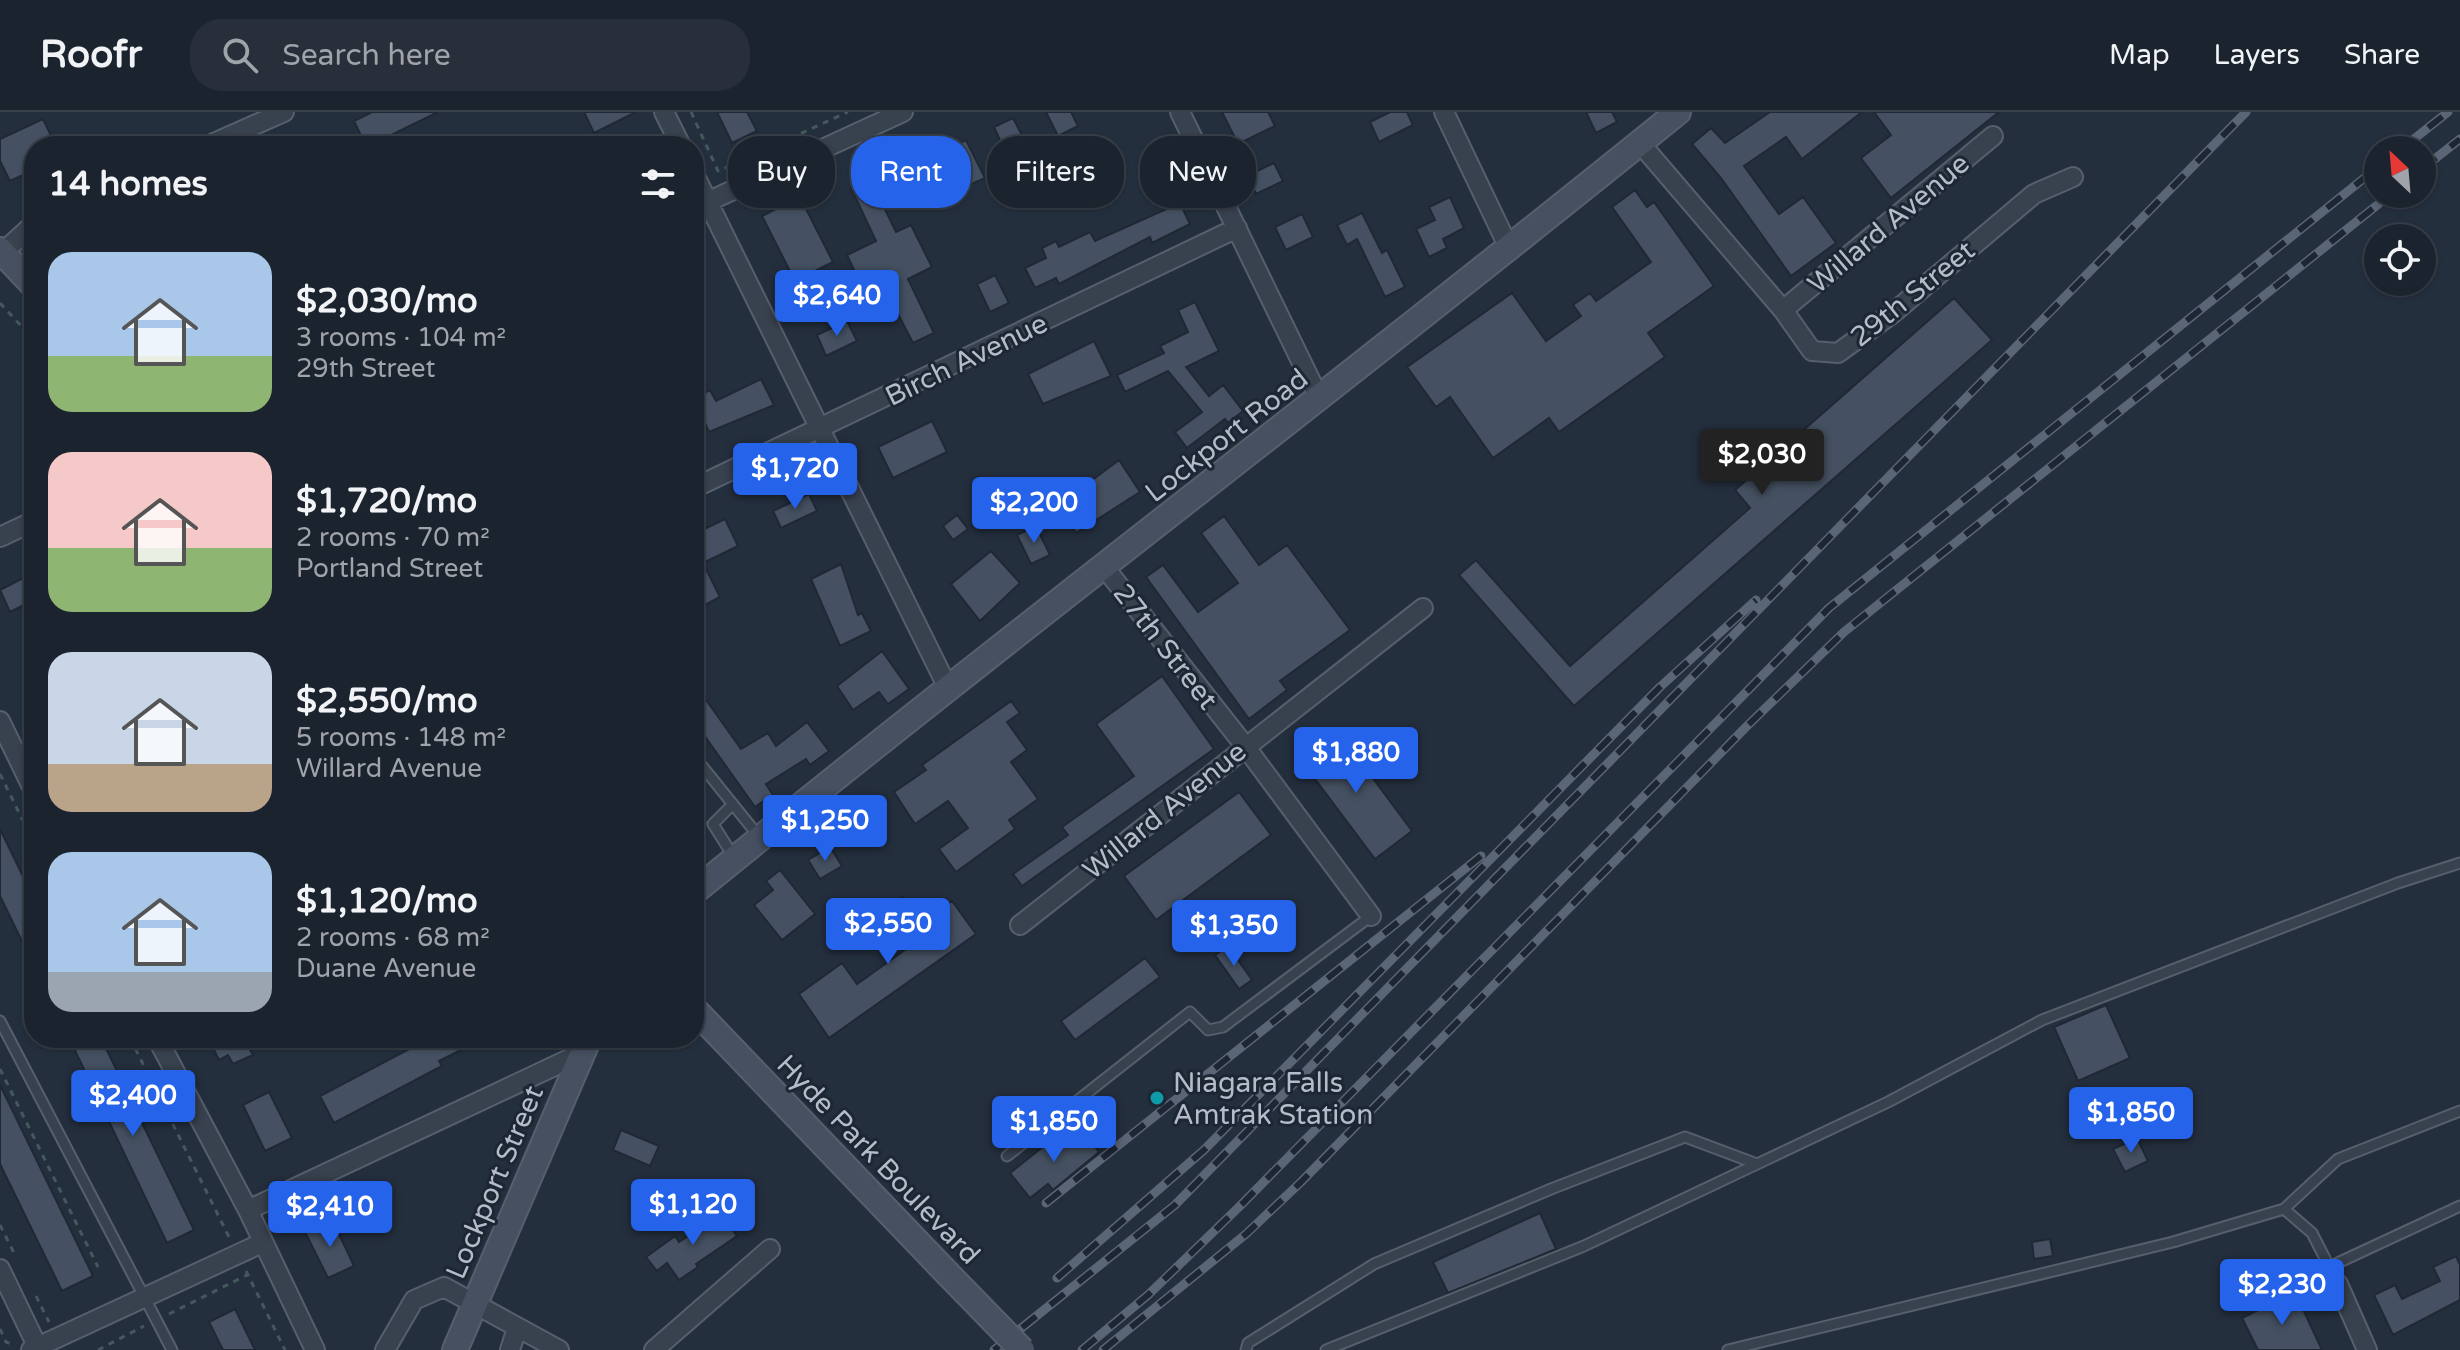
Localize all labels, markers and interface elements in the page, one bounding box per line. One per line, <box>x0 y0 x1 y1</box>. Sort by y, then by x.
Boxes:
search box <box>190 19 750 91</box>
text: Roofr <box>40 32 142 78</box>
icon: search <box>218 33 262 77</box>
text: Search here <box>282 37 451 74</box>
text: Map <box>2109 38 2170 72</box>
text: Layers <box>2214 38 2300 72</box>
text: Share <box>2344 38 2420 72</box>
chip: Buy <box>728 136 835 208</box>
chip: Rent <box>851 136 971 208</box>
chip: Filters <box>987 136 1124 208</box>
chip: New <box>1140 136 1256 208</box>
north arrow <box>2364 136 2436 208</box>
map controls <box>2364 136 2436 296</box>
street label: Willard Avenue <box>1801 146 1976 301</box>
icon: filters <box>636 162 680 206</box>
text: 14 homes <box>48 164 208 205</box>
button: locate <box>2364 224 2436 296</box>
street label: 29th Street <box>1844 233 1982 354</box>
pin: $2,640 <box>772 270 902 338</box>
text: $2,640 <box>793 280 881 311</box>
text: $2,030/mo <box>296 281 478 322</box>
icon: home <box>112 284 208 380</box>
street label: Birch Avenue <box>880 306 1053 414</box>
text: 3 rooms · 104 m² <box>296 322 506 353</box>
text: 29th Street <box>296 353 436 384</box>
street label: Lockport Road <box>1138 362 1315 510</box>
pin: $2,030 <box>1697 429 1827 497</box>
text: $2,030 <box>1718 439 1806 470</box>
pin: $1,720 <box>730 443 860 511</box>
text: $1,720 <box>751 453 839 484</box>
pin: $2,200 <box>969 477 1099 545</box>
text: $1,720/mo <box>296 481 477 522</box>
icon: home <box>112 484 208 580</box>
text: $2,200 <box>990 487 1078 518</box>
text: 2 rooms · 70 m² <box>296 522 490 553</box>
text: Portland Street <box>296 553 483 584</box>
street label: 27th Street <box>1106 577 1225 717</box>
text: $2,550/mo <box>296 681 478 722</box>
icon: home <box>112 684 208 780</box>
text: 5 rooms · 148 m² <box>296 722 506 753</box>
pin: $1,880 <box>1291 727 1421 795</box>
street label: Willard Avenue <box>1076 735 1253 887</box>
text: $1,880 <box>1312 737 1400 768</box>
text: Willard Avenue <box>296 753 482 784</box>
pin: $1,250 <box>760 795 890 863</box>
text: $1,250 <box>781 805 869 836</box>
text: $1,120/mo <box>296 881 478 922</box>
icon: home <box>112 884 208 980</box>
pin: $2,550 <box>823 898 953 966</box>
pin: $1,350 <box>1169 900 1299 968</box>
text: $2,550 <box>844 908 932 939</box>
text: $1,350 <box>1190 910 1278 941</box>
text: 2 rooms · 68 m² <box>296 922 490 953</box>
text: Duane Avenue <box>296 953 476 984</box>
street label: Hyde Park Boulevard <box>769 1048 987 1271</box>
place label: Niagara Falls Amtrak Station <box>1173 1066 1373 1132</box>
pin: $2,400 <box>68 1070 198 1138</box>
text: $2,400 <box>89 1080 177 1111</box>
street label: Lockport Street <box>439 1080 551 1284</box>
pin: $1,850 <box>2066 1087 2196 1155</box>
marker: Niagara Falls Amtrak Station <box>1148 1089 1166 1107</box>
pin: $1,850 <box>989 1096 1119 1164</box>
text: $1,850 <box>2087 1097 2175 1128</box>
text: $1,850 <box>1010 1106 1098 1137</box>
pin: $1,120 <box>628 1179 758 1247</box>
pin: $2,410 <box>265 1181 395 1249</box>
text: $1,120 <box>649 1189 737 1220</box>
text: $2,410 <box>286 1191 374 1222</box>
pin: $2,230 <box>2217 1259 2347 1327</box>
text: $2,230 <box>2238 1269 2326 1300</box>

